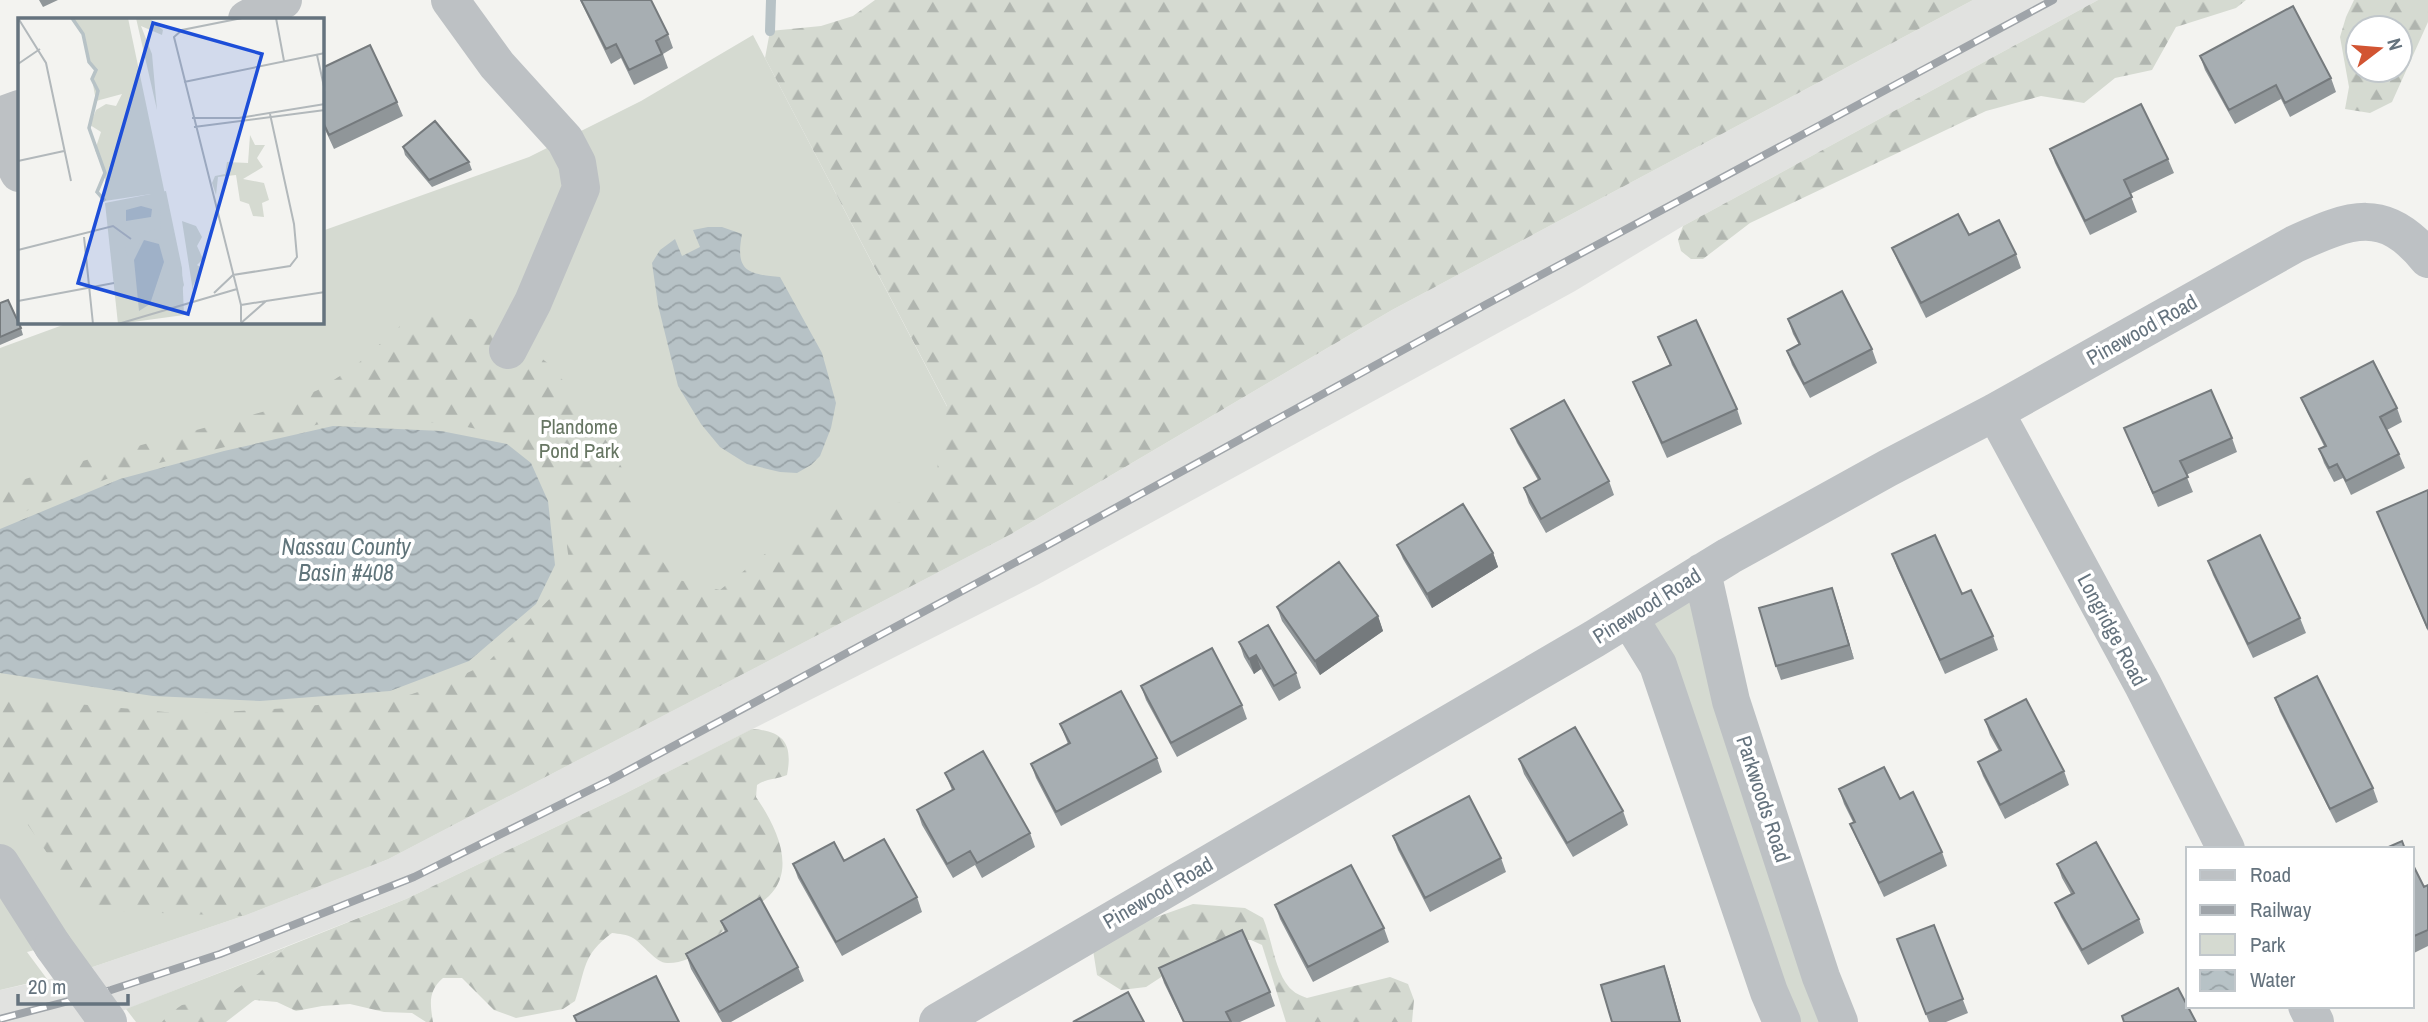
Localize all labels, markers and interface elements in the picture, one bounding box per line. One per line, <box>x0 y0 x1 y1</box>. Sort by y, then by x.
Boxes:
north arrow <box>2344 14 2414 84</box>
inset map <box>18 18 324 324</box>
text: N <box>2381 35 2409 53</box>
street label: Pinewood Road <box>2081 287 2202 372</box>
park label: Plandome Pond Park <box>539 412 620 465</box>
water label: Nassau County Basin #408 <box>282 531 412 588</box>
street label: Pinewood Road <box>1587 561 1706 650</box>
street label: Longridge Road <box>2071 568 2154 691</box>
street label: Parkwoods Road <box>1729 732 1798 866</box>
legend <box>2186 847 2414 1008</box>
street label: Pinewood Road <box>1097 849 1218 936</box>
text: Road <box>2250 860 2291 889</box>
text: Railway <box>2250 895 2312 924</box>
text: Park <box>2250 930 2286 959</box>
scale bar <box>18 962 128 1006</box>
text: Water <box>2250 965 2296 994</box>
text: 20 m <box>28 972 66 1001</box>

